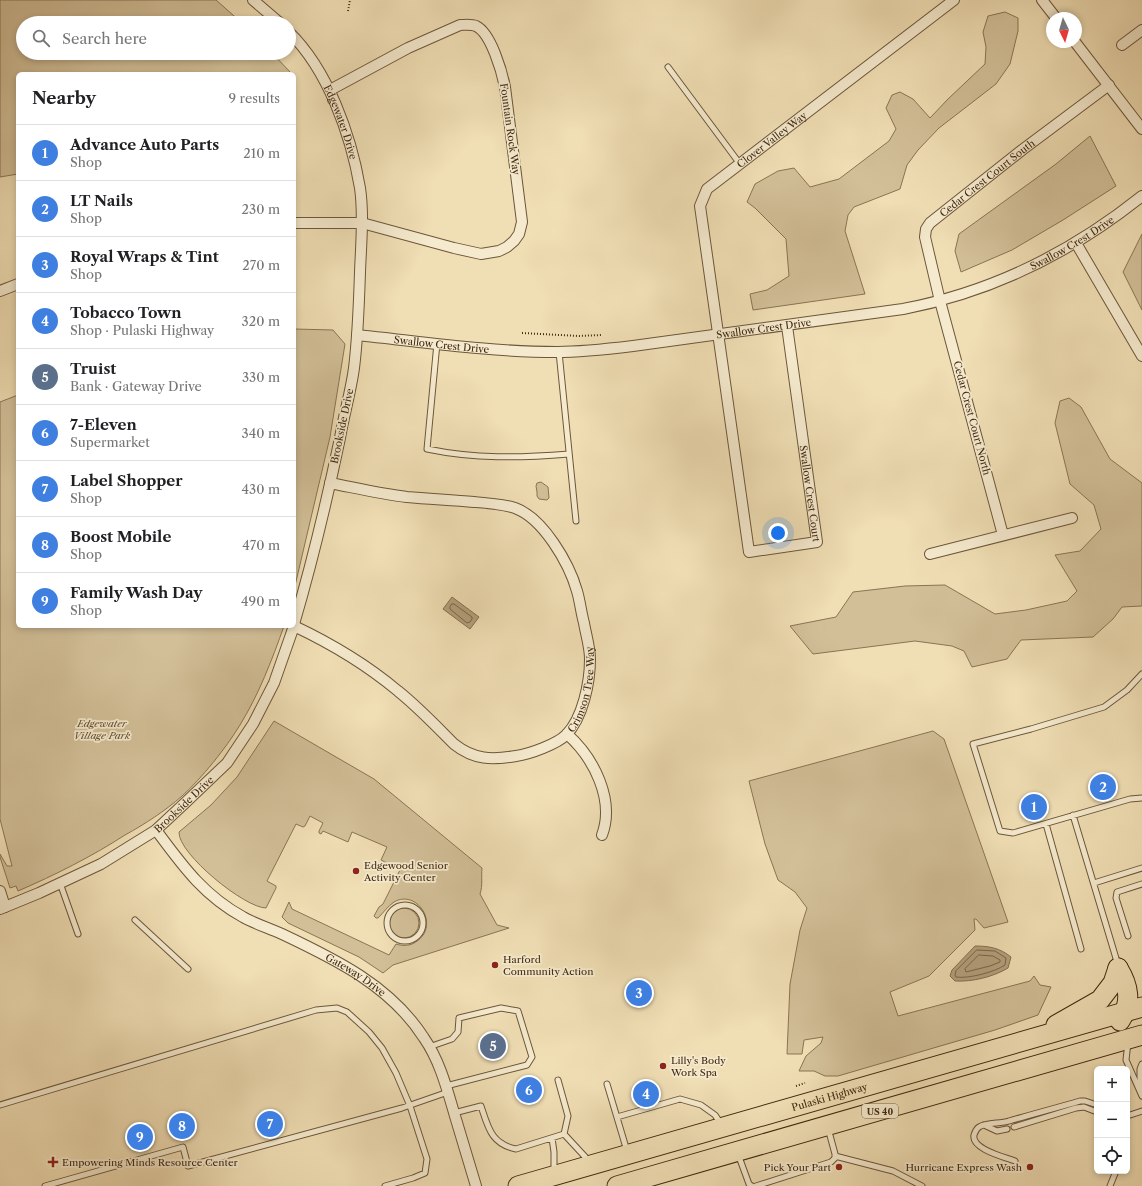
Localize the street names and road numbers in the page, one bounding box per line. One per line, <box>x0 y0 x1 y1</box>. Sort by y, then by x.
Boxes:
street label: Edgewater Drive <box>321 82 360 161</box>
street label: Fountain Rock Way <box>497 82 523 176</box>
street label: Clover Valley Way <box>734 108 810 170</box>
street label: Cedar Crest Court South <box>937 136 1038 220</box>
street label: Swallow Crest Drive <box>1028 213 1117 273</box>
street label: Swallow Crest Drive <box>715 315 812 341</box>
street label: Swallow Crest Drive <box>393 333 490 356</box>
street label: Cedar Crest Court North <box>950 359 994 477</box>
street label: Brookside Drive <box>328 387 356 465</box>
street label: Swallow Crest Court <box>797 444 823 543</box>
street label: Crimson Tree Way <box>564 645 597 735</box>
street label: Brookside Drive <box>151 773 216 835</box>
street label: Gateway Drive <box>323 950 389 999</box>
street label: Pulaski Highway <box>790 1079 869 1114</box>
road number: US 40 <box>862 1104 898 1118</box>

